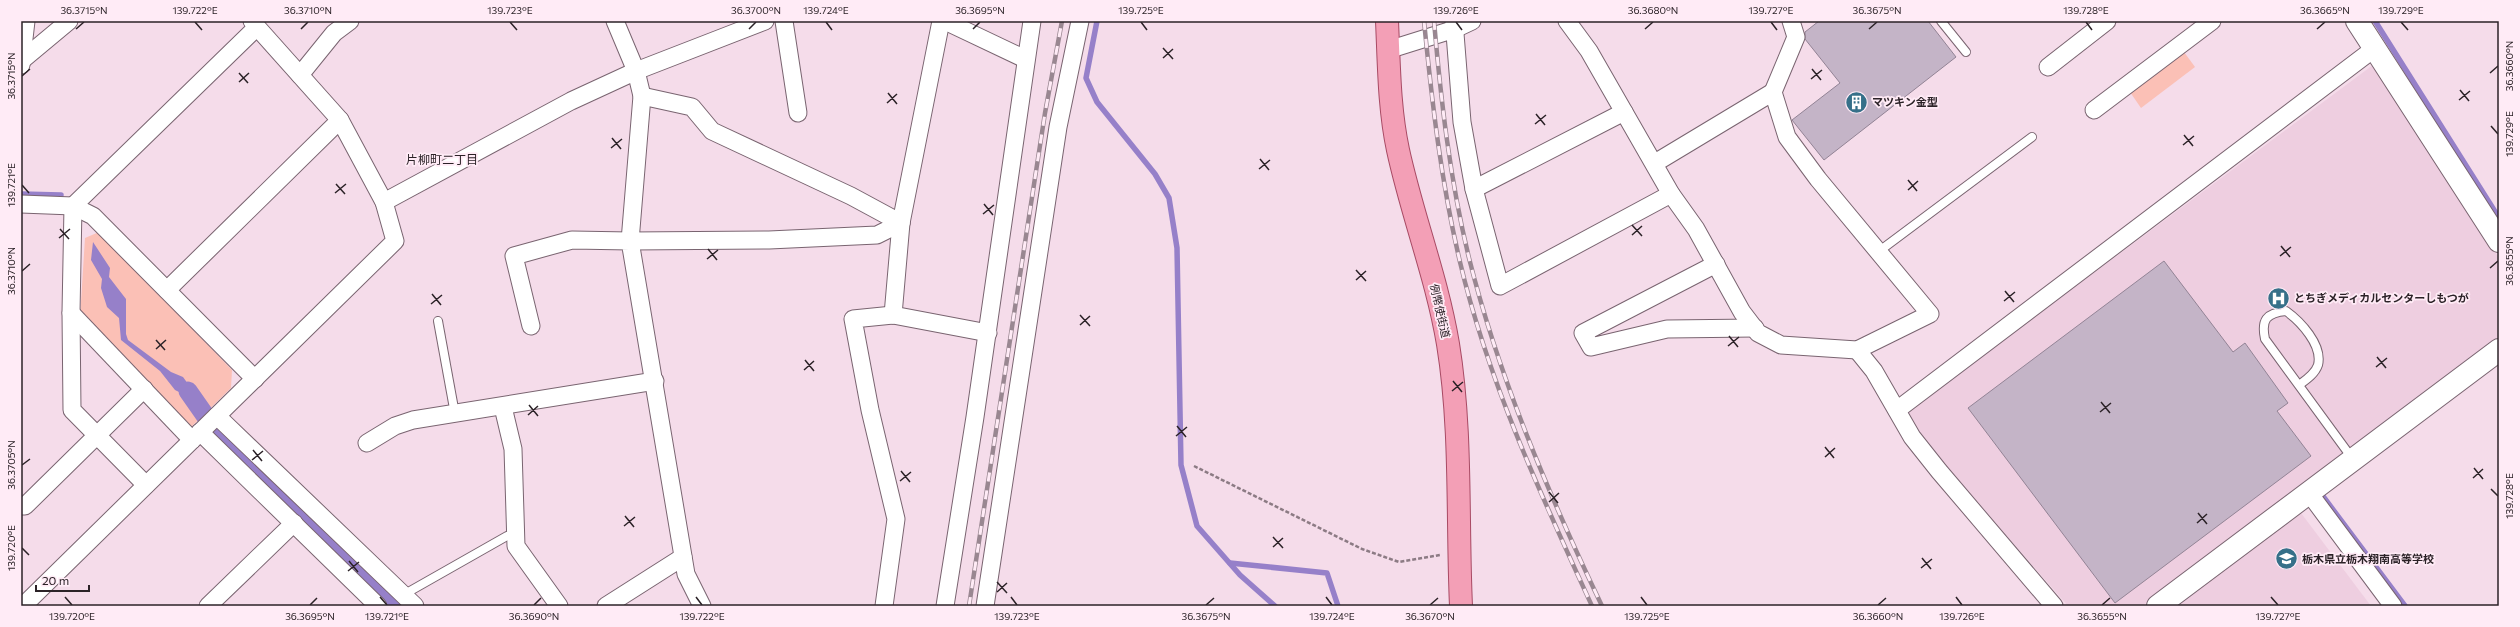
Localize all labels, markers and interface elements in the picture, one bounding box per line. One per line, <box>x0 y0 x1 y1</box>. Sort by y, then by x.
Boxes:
text: 36.3715°N <box>60 4 108 16</box>
text: 139.722°E <box>172 4 218 16</box>
text: 36.3710°N <box>284 4 332 16</box>
text: 139.723°E <box>487 4 533 16</box>
text: 36.3700°N <box>731 4 781 16</box>
text: 139.724°E <box>803 4 849 16</box>
text: 36.3695°N <box>955 4 1005 16</box>
text: 139.725°E <box>1118 4 1164 16</box>
text: 139.726°E <box>1433 4 1479 16</box>
text: 36.3680°N <box>1628 4 1678 16</box>
text: 139.727°E <box>1749 4 1794 16</box>
text: 36.3675°N <box>1853 4 1901 16</box>
text: 139.728°E <box>2063 4 2109 16</box>
text: 36.3665°N <box>2300 4 2350 16</box>
text: 139.729°E <box>2378 4 2424 16</box>
text: 36.3660°N <box>2503 41 2515 91</box>
text: 36.3715°N <box>5 52 17 100</box>
building icon: マツキン金型 <box>1844 89 1870 115</box>
place label: マツキン金型 <box>1872 95 1938 108</box>
text: 139.729°E <box>2503 111 2515 157</box>
district label: 片柳町二丁目 <box>406 152 478 166</box>
text: 139.721°E <box>5 163 17 207</box>
text: 36.3655°N <box>2503 236 2515 286</box>
text: 36.3710°N <box>5 247 17 295</box>
street label: 例幣使街道 <box>1428 283 1453 339</box>
hospital icon: とちぎメディカルセンターしもつが <box>2266 285 2292 311</box>
place label: とちぎメディカルセンターしもつが <box>2294 291 2469 304</box>
text: 36.3705°N <box>5 440 17 490</box>
text: 139.728°E <box>2503 473 2515 519</box>
text: 139.720°E <box>5 525 17 571</box>
school or university icon: 栃木県立栃木翔南高等学校 <box>2274 546 2300 572</box>
place label: 栃木県立栃木翔南高等学校 <box>2302 552 2434 565</box>
scale bar <box>36 567 89 593</box>
text: 20 m <box>42 573 69 587</box>
text: 139.720°E <box>49 610 95 622</box>
text: 36.3695°N <box>285 610 335 622</box>
text: 139.721°E <box>365 610 409 622</box>
text: 36.3690°N <box>509 610 559 622</box>
text: 139.722°E <box>679 610 725 622</box>
text: 139.723°E <box>994 610 1040 622</box>
text: 36.3675°N <box>1182 610 1230 622</box>
text: 139.724°E <box>1309 610 1355 622</box>
text: 36.3670°N <box>1405 610 1455 622</box>
text: 139.725°E <box>1624 610 1670 622</box>
text: 36.3660°N <box>1853 610 1903 622</box>
text: 139.726°E <box>1939 610 1985 622</box>
text: 36.3655°N <box>2077 610 2127 622</box>
text: 139.727°E <box>2256 610 2301 622</box>

